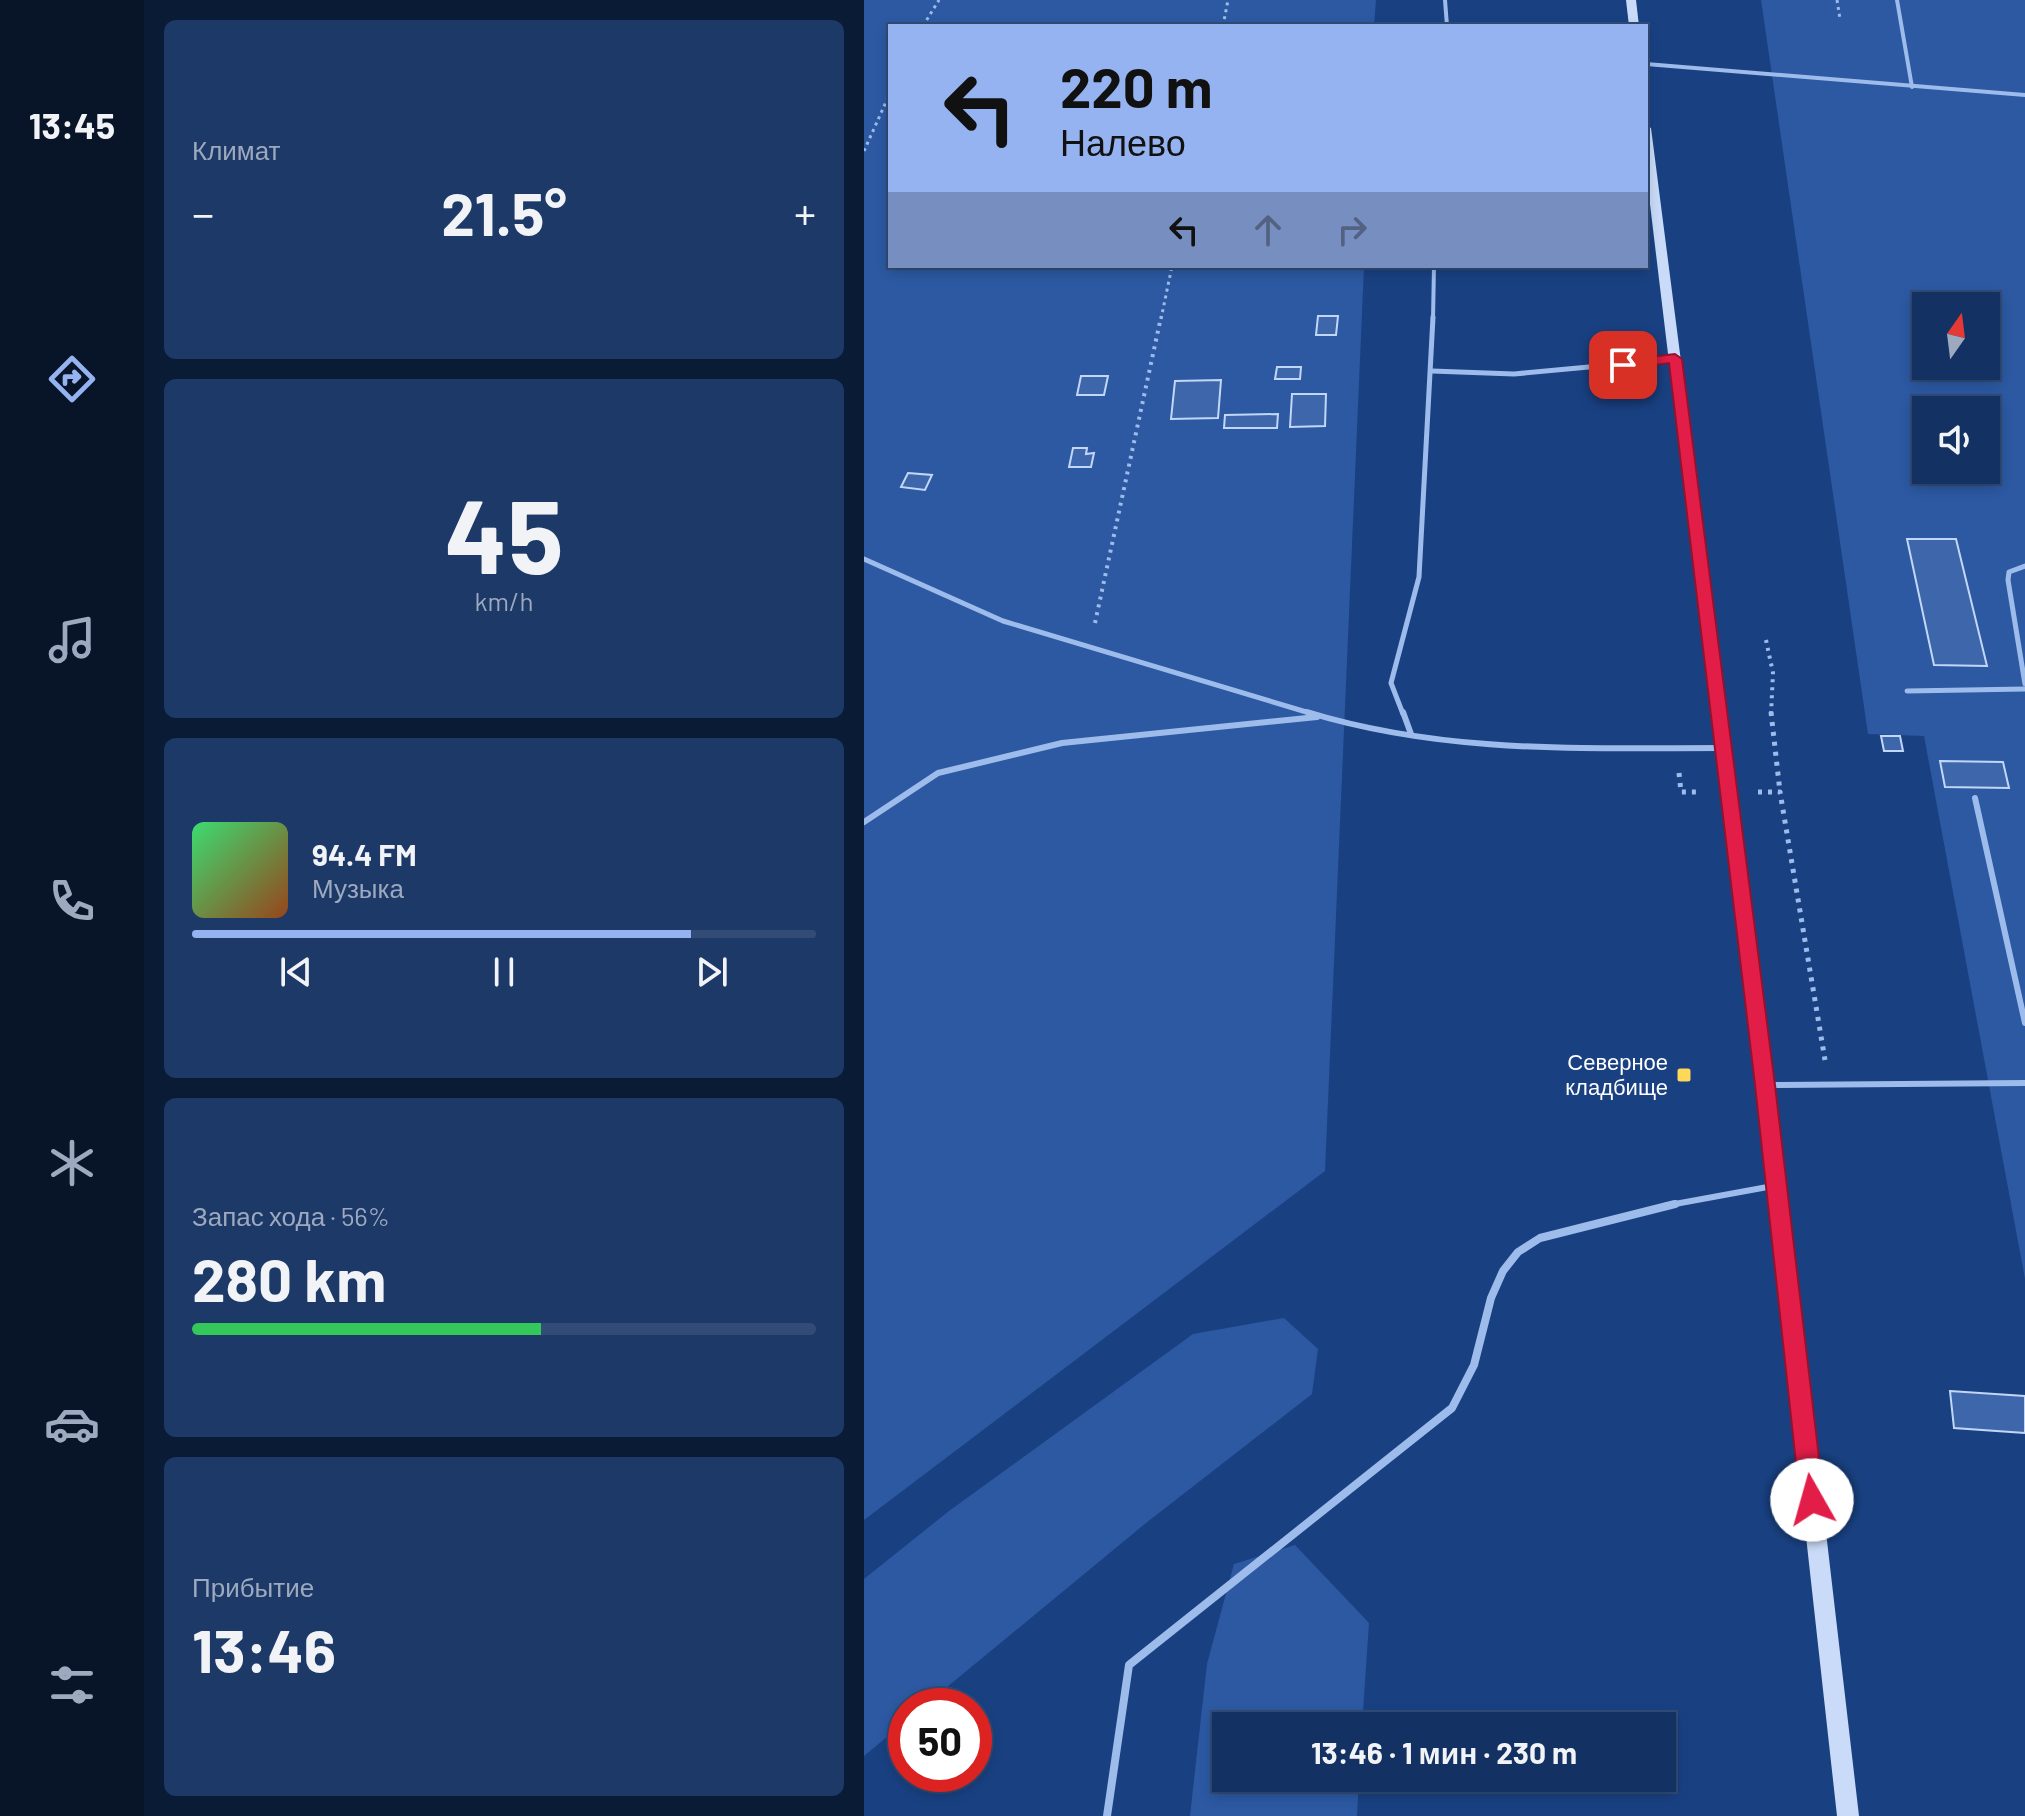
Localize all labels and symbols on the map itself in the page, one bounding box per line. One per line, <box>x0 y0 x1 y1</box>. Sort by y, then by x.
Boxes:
north arrow <box>1912 292 2000 380</box>
pin <box>1589 331 1657 399</box>
place label: Северное кладбище <box>1565 1048 1668 1100</box>
marker: Северное кладбище <box>1675 1066 1693 1084</box>
position arrow <box>1770 1458 1854 1542</box>
speed limit sign: 50 <box>888 1688 992 1792</box>

